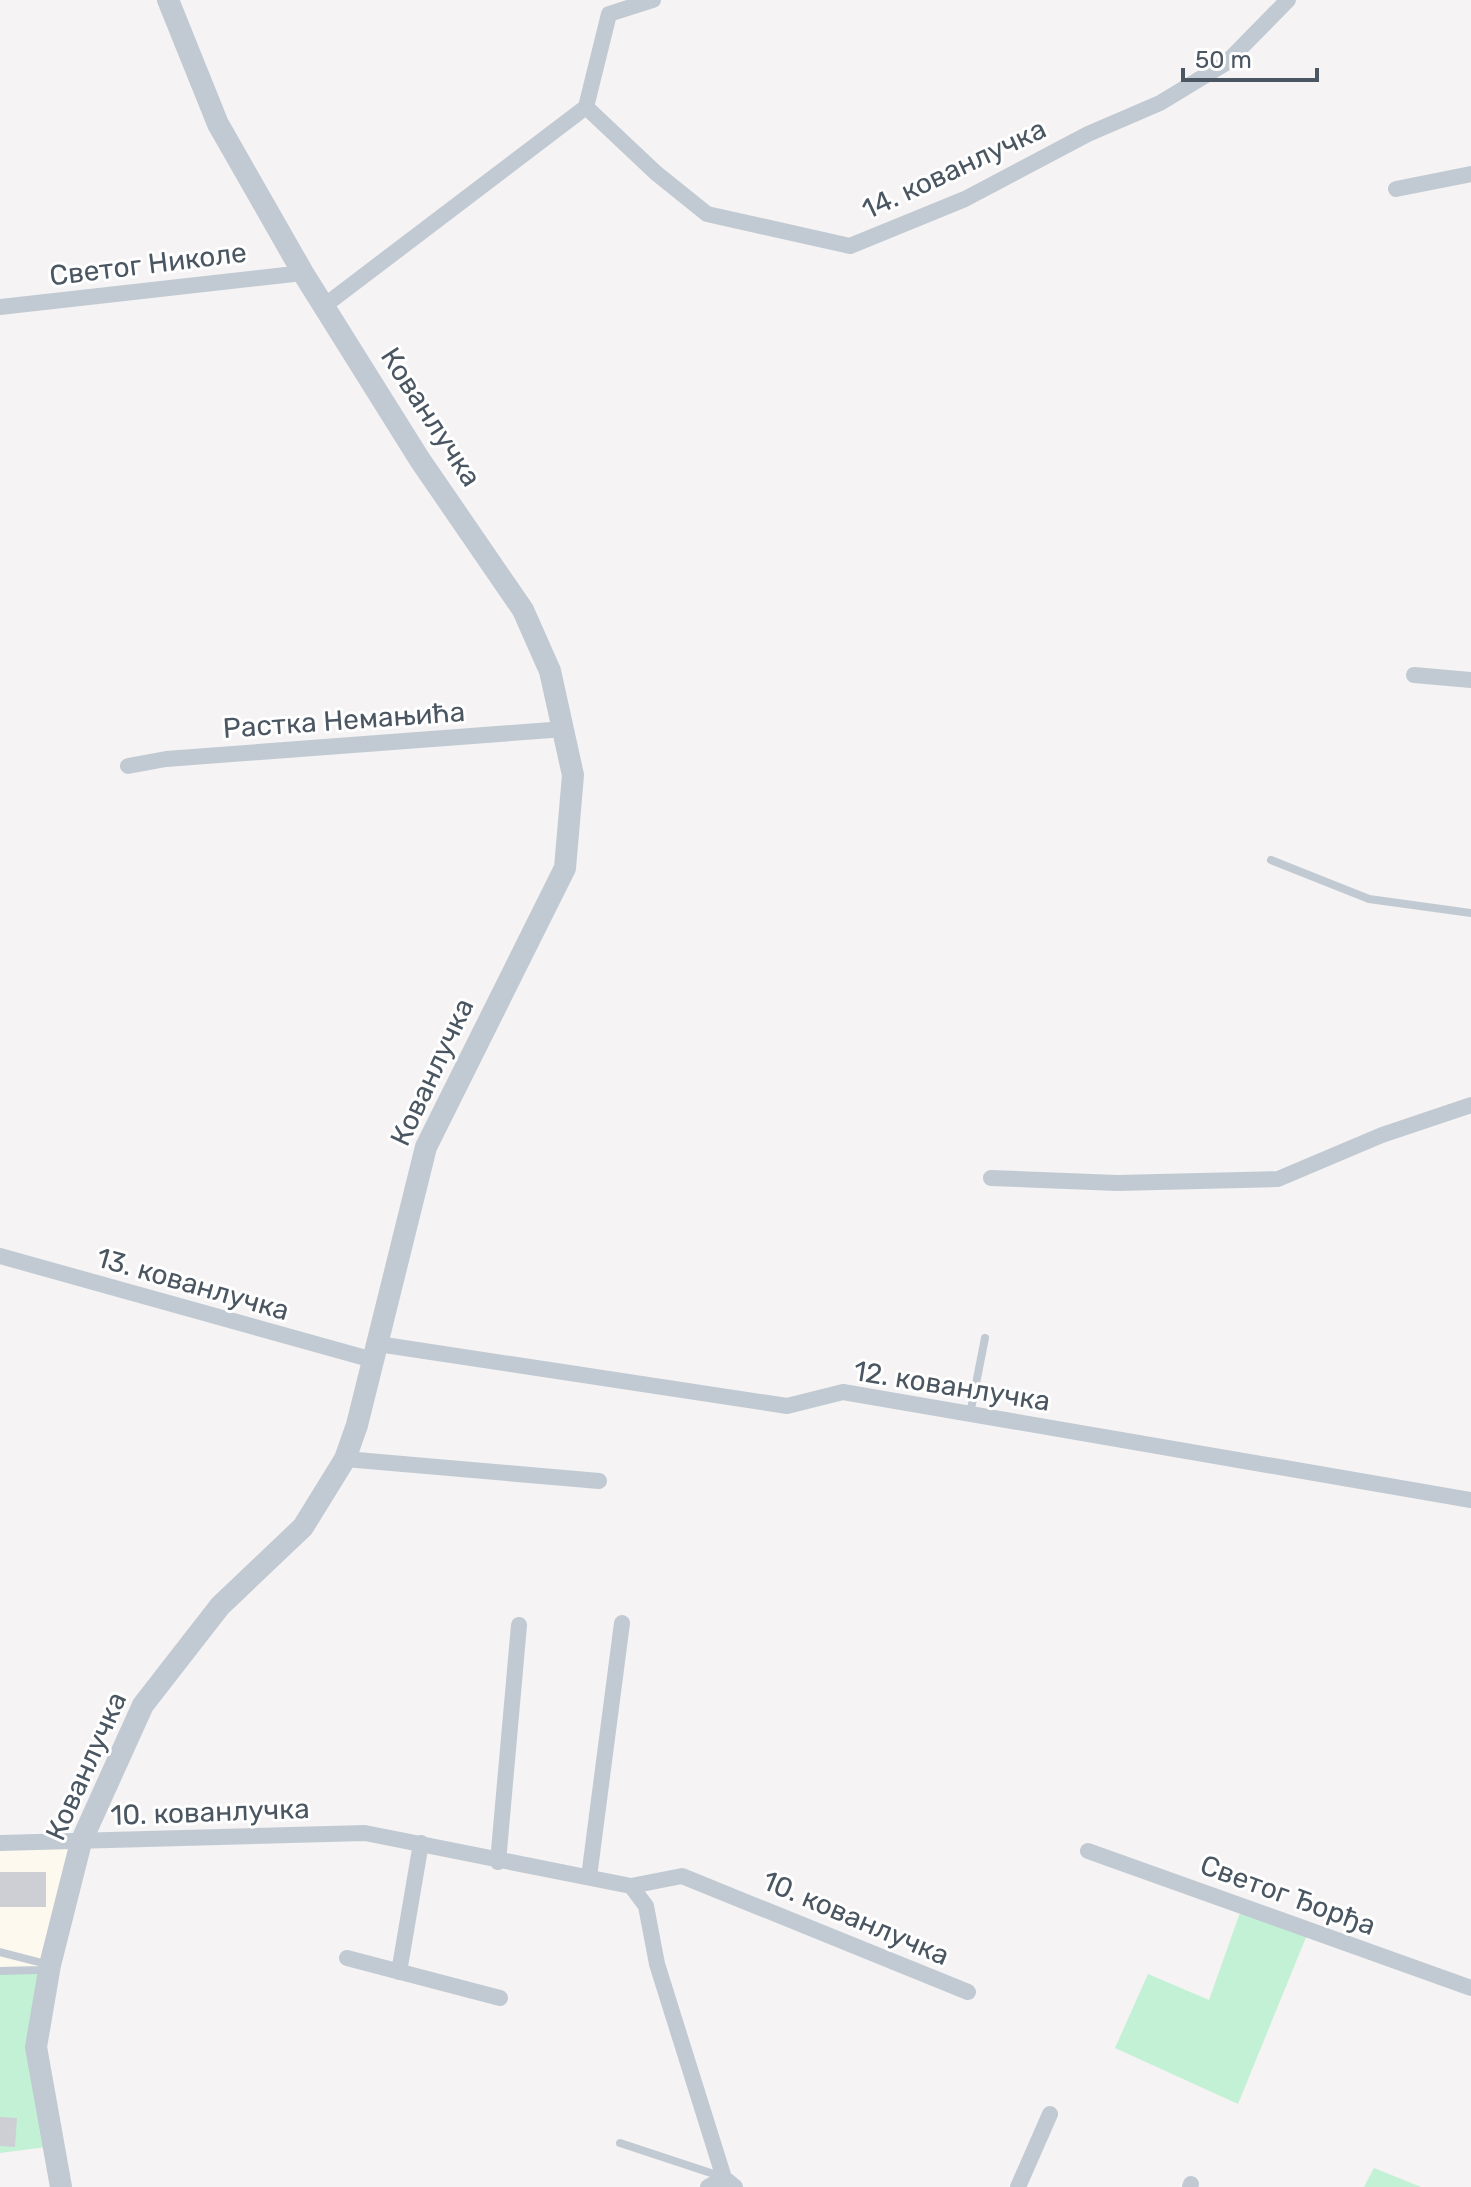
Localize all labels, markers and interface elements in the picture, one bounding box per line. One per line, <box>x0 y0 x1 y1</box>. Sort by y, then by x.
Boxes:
scale bar <box>1183 32 1317 82</box>
text: 50 m <box>1195 46 1252 74</box>
street label: 14. кованлучка <box>857 112 1051 226</box>
street label: Светог Николе <box>48 236 248 292</box>
street label: Кованлучка <box>374 341 488 493</box>
street label: Растка Немањића <box>222 695 466 745</box>
street label: Кованлучка <box>383 993 481 1151</box>
street label: 13. кованлучка <box>93 1241 293 1327</box>
street label: 12. кованлучка <box>851 1354 1053 1418</box>
street label: Кованлучка <box>39 1687 133 1845</box>
street label: 10. кованлучка <box>110 1792 310 1832</box>
street label: Светог Ђорђа <box>1196 1848 1380 1942</box>
street label: 10. кованлучка <box>758 1864 954 1972</box>

